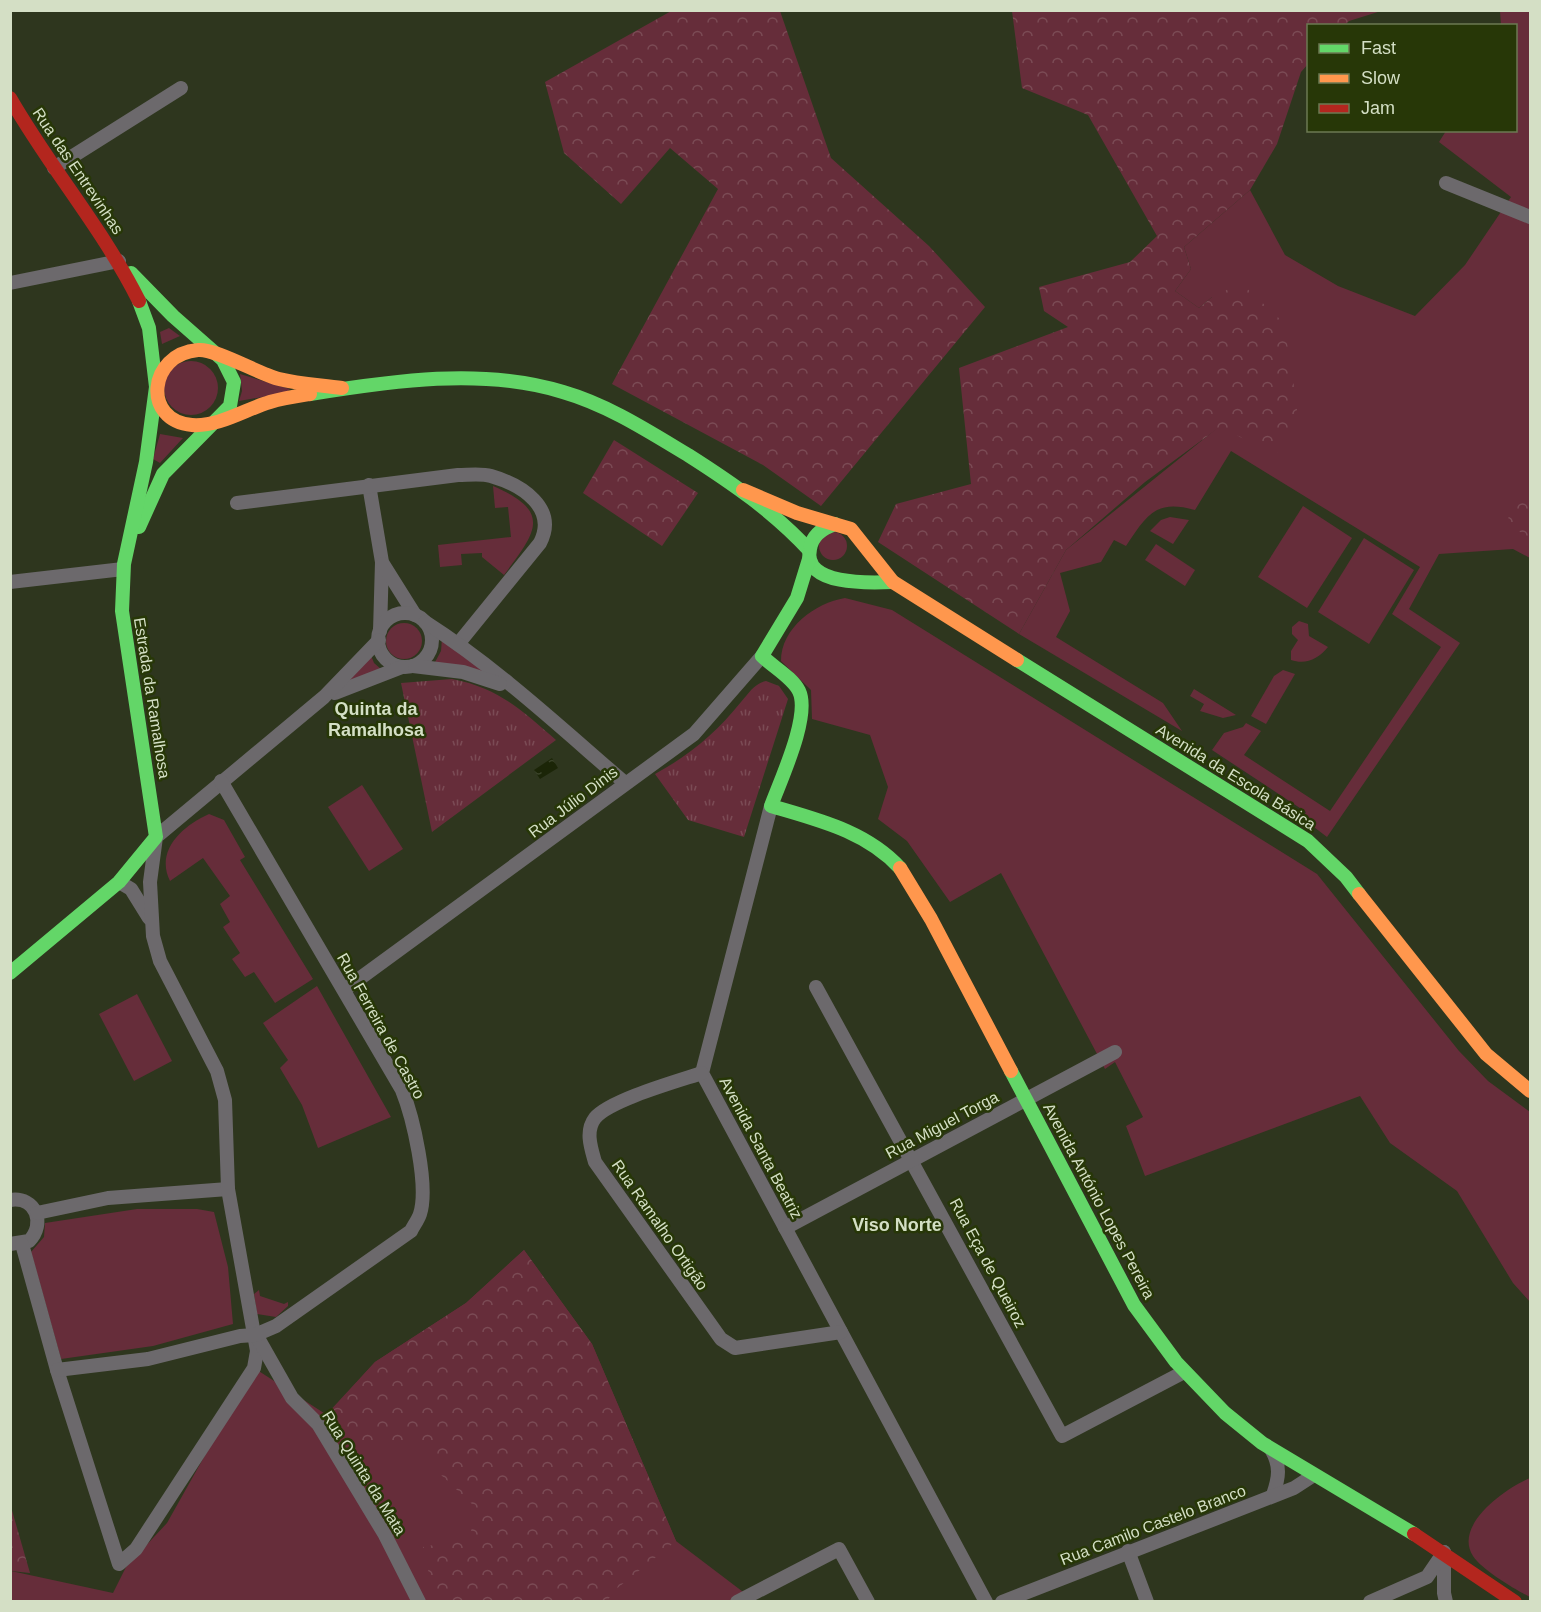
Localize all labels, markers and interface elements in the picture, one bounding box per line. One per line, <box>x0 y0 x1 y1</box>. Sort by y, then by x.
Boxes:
legend <box>1307 24 1517 132</box>
text: Fast <box>1361 38 1396 58</box>
text: Slow <box>1361 68 1401 88</box>
text: Jam <box>1361 98 1395 118</box>
street label: Rua das Entrevinhas <box>29 105 127 237</box>
street label: Estrada da Ramalhosa <box>131 616 173 780</box>
district label: Quinta da Ramalhosa <box>328 699 425 740</box>
street label: Avenida da Escola Básica <box>1153 721 1319 833</box>
street label: Rua Júlio Dinis <box>525 763 621 841</box>
street label: Rua Ferreira de Castro <box>334 950 428 1102</box>
street label: Avenida Santa Beatriz <box>716 1074 806 1222</box>
street label: Rua Miguel Torga <box>883 1088 1001 1162</box>
street label: Avenida António Lopes Pereira <box>1040 1100 1158 1302</box>
street label: Rua Ramalho Ortigão <box>609 1157 711 1293</box>
street label: Rua Eça de Queiroz <box>947 1195 1029 1331</box>
district label: Viso Norte <box>852 1215 942 1235</box>
street label: Rua Quinta da Mata <box>319 1408 409 1538</box>
street label: Rua Camilo Castelo Branco <box>1058 1482 1248 1568</box>

